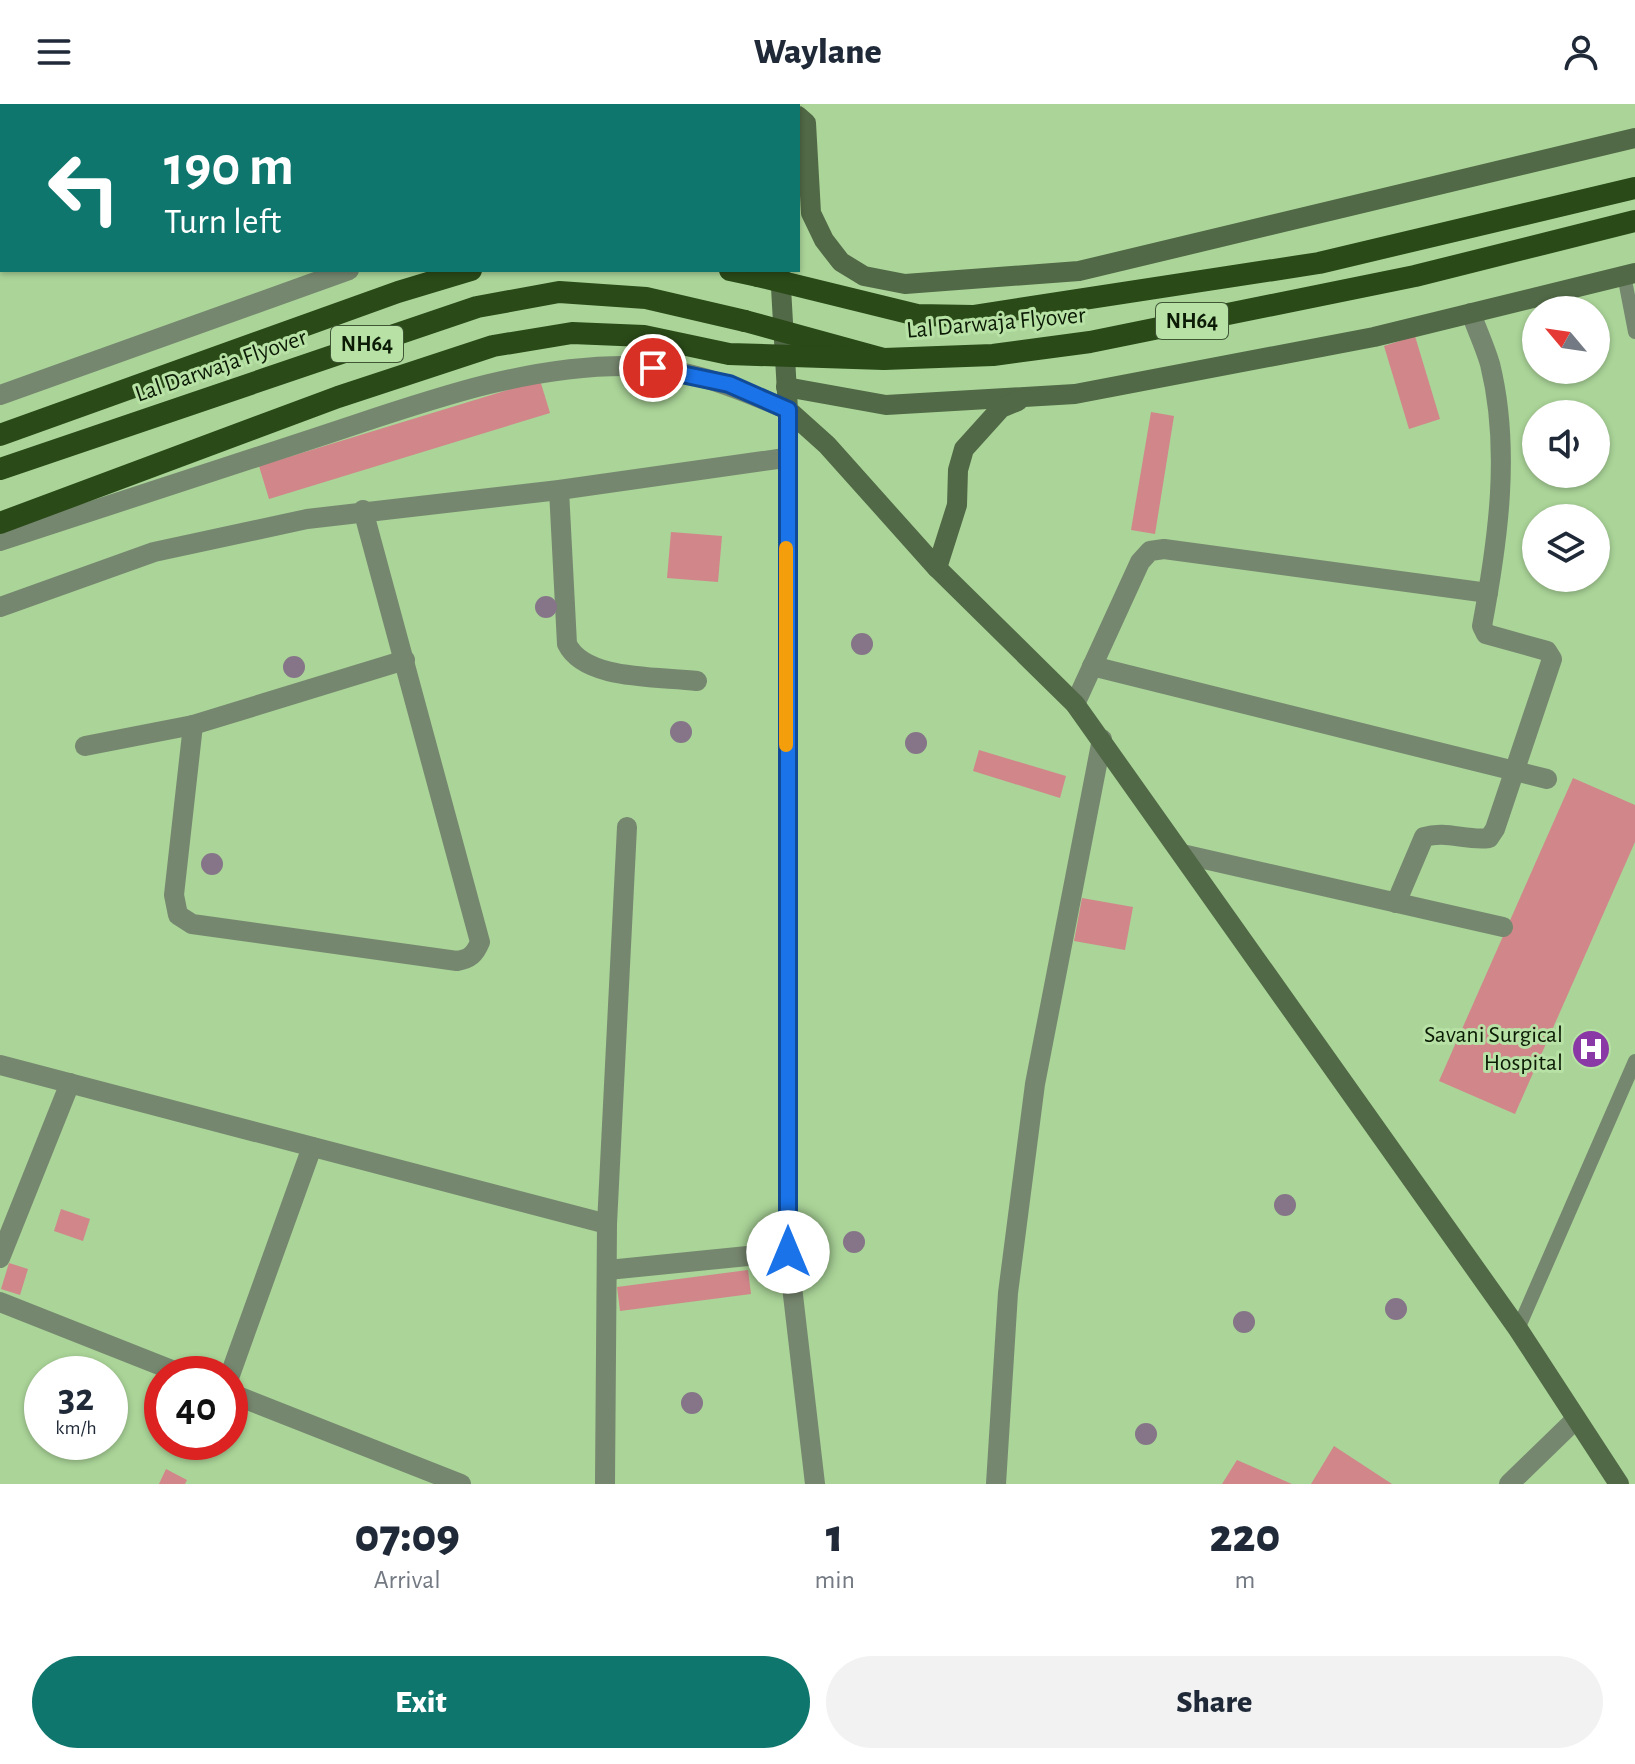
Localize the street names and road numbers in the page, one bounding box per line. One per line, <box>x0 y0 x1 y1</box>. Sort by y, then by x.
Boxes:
street label: Lal Darwaja Flyover <box>905 303 1087 343</box>
road number: NH64 <box>1156 303 1228 339</box>
street label: Lal Darwaja Flyover <box>132 325 310 407</box>
road number: NH64 <box>331 326 403 362</box>

